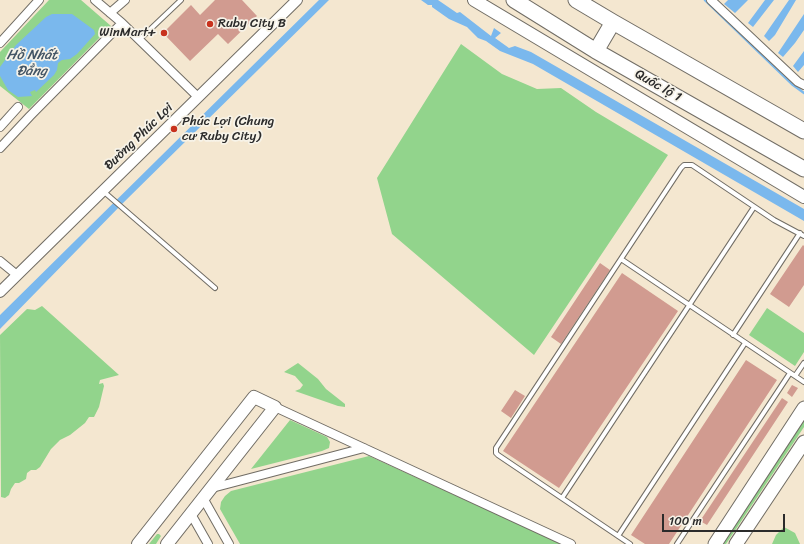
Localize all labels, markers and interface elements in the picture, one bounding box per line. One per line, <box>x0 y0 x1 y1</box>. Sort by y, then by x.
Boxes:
place label: Ruby City B <box>218 16 286 32</box>
marker: Ruby City B <box>205 19 215 29</box>
place label: WinMart+ <box>99 25 156 41</box>
marker: WinMart+ <box>159 28 169 38</box>
water label: Hồ Nhất Đẳng <box>7 47 57 80</box>
street label: Quốc lộ 1 <box>632 66 684 106</box>
street label: Đường Phúc Lợi <box>101 100 177 174</box>
place label: Phúc Lợi (Chung cư Ruby City) <box>182 114 274 145</box>
marker: Phúc Lợi (Chung cư Ruby City) <box>169 124 179 134</box>
scale bar <box>664 506 787 532</box>
text: 100 m <box>669 510 702 532</box>

